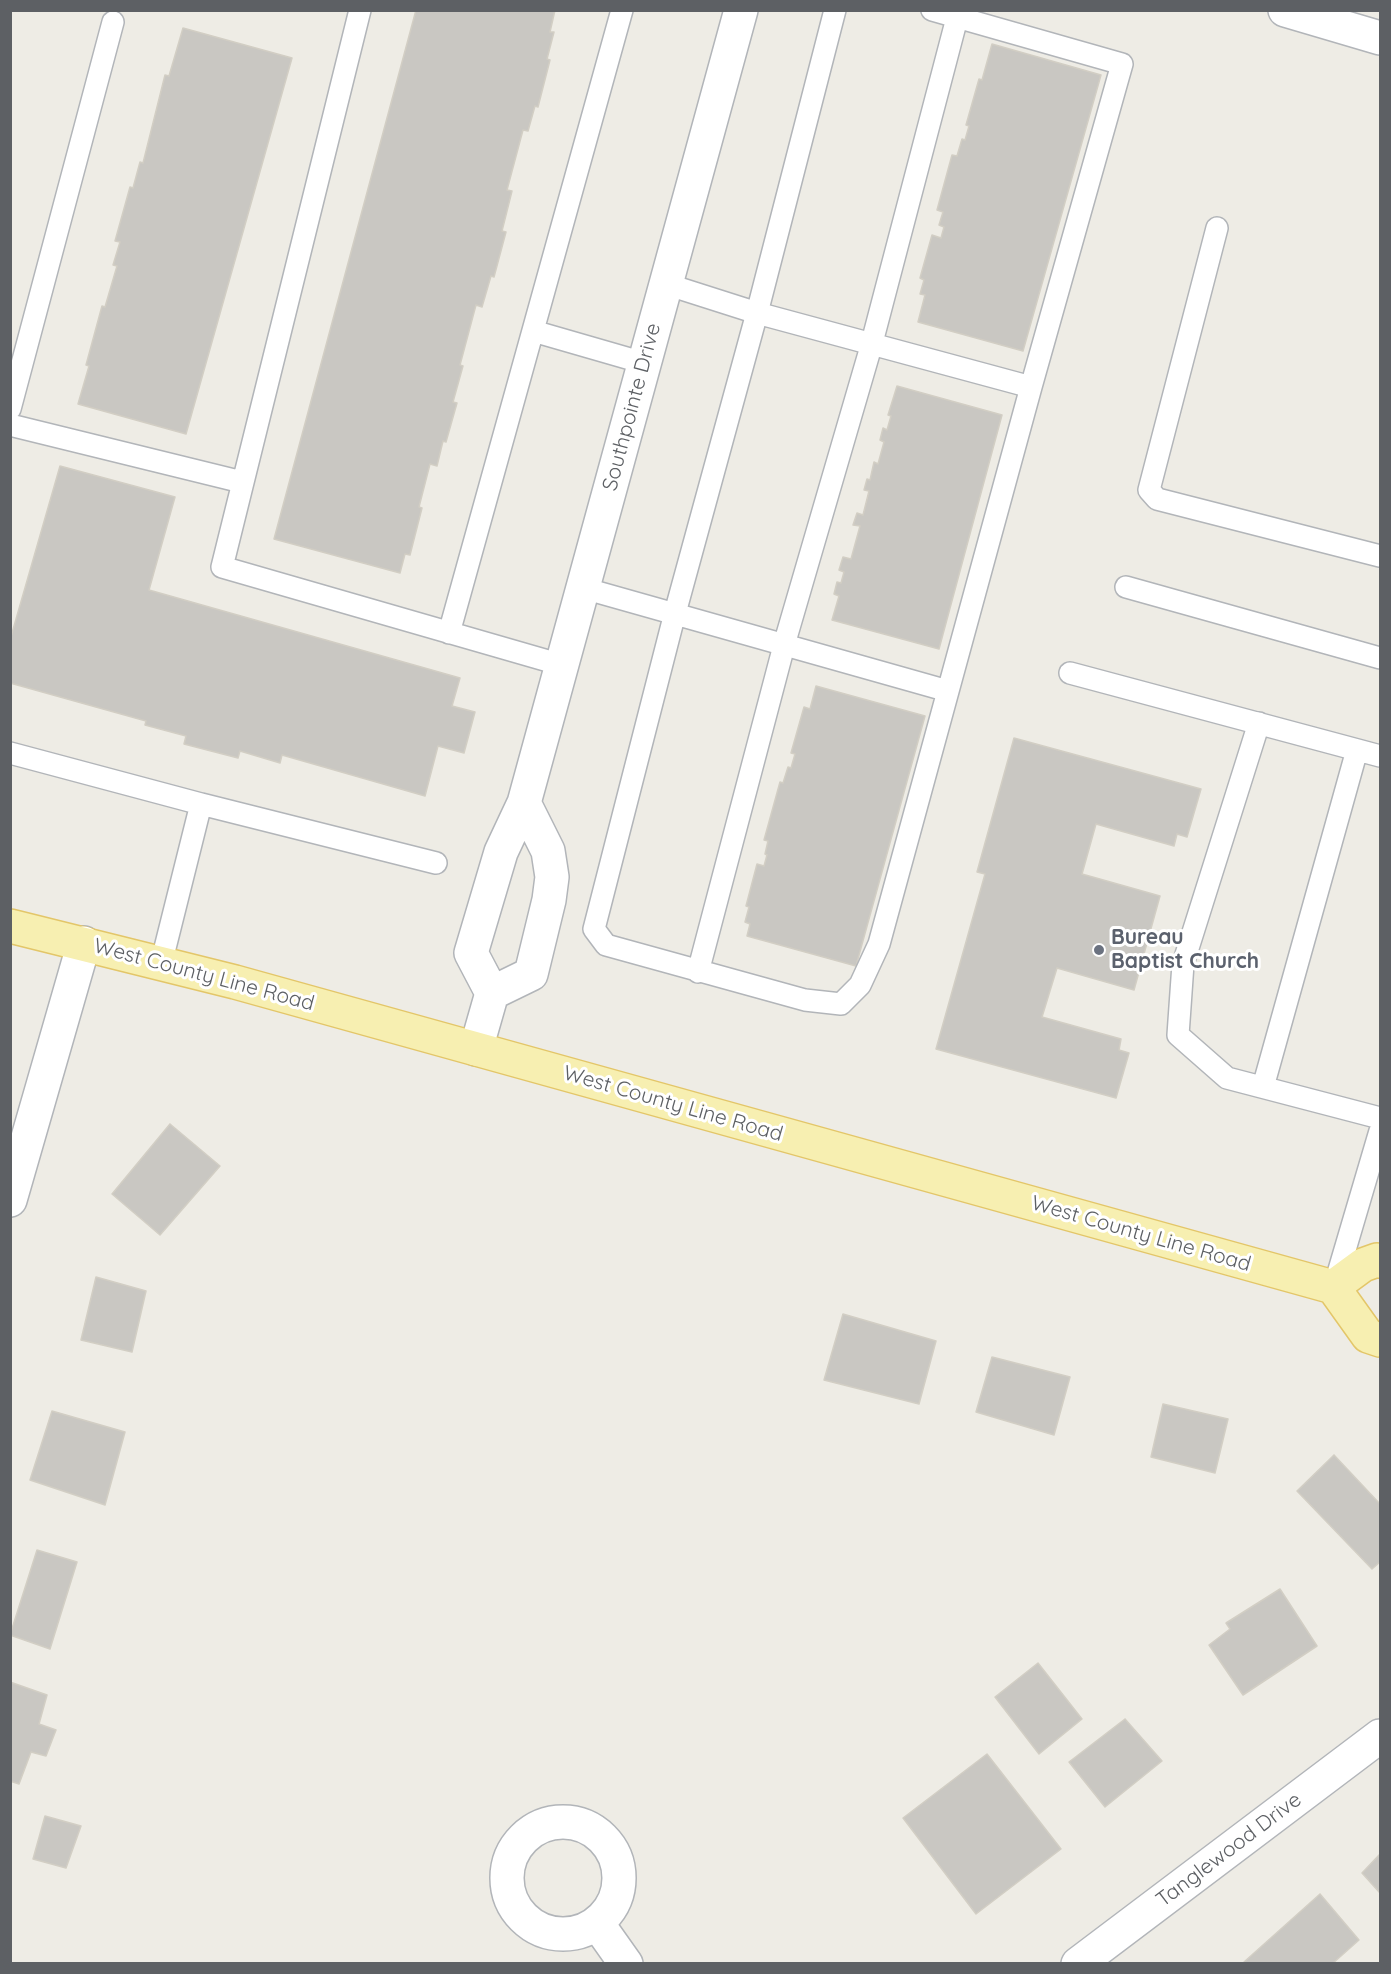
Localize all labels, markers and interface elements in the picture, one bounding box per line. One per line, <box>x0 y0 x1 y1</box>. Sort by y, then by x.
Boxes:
street label: Southpointe Drive <box>597 320 667 494</box>
place label: Bureau Baptist Church <box>1111 925 1259 975</box>
street label: West County Line Road <box>91 933 317 1017</box>
marker: Bureau Baptist Church <box>1092 943 1106 957</box>
street label: West County Line Road <box>560 1061 786 1147</box>
street label: West County Line Road <box>1028 1191 1254 1277</box>
street label: Tanglewood Drive <box>1151 1787 1307 1913</box>

